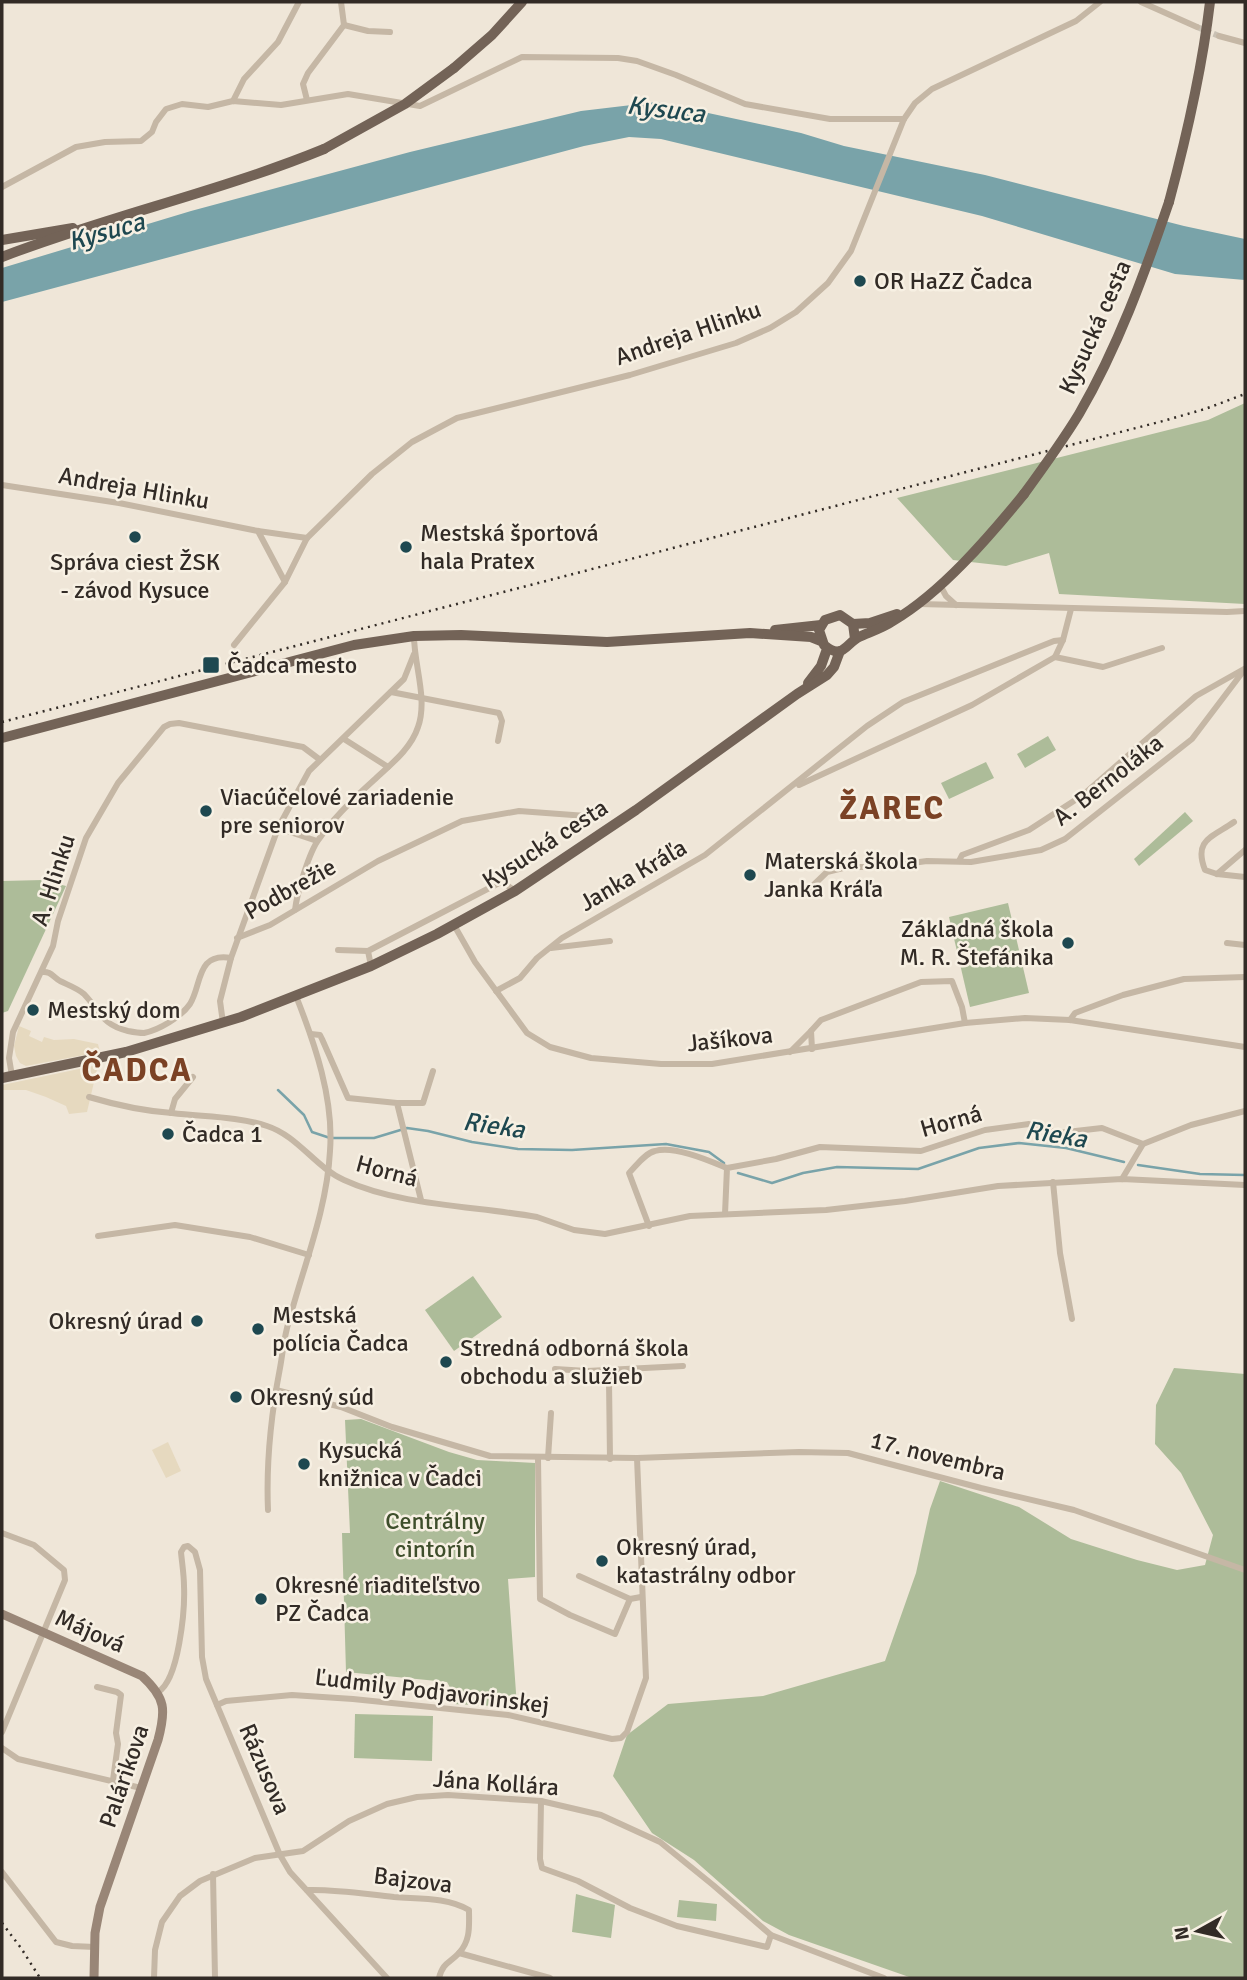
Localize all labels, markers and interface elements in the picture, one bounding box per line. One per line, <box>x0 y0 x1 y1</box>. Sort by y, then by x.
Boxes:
water label: Kysuca <box>625 89 707 131</box>
water label: Kysuca <box>64 206 149 258</box>
street label: Kysucká cesta <box>1052 255 1138 399</box>
place label: OR HaZZ Čadca <box>874 266 1033 296</box>
marker: OR HaZZ Čadca <box>852 273 868 289</box>
street label: Andreja Hlinku <box>611 294 765 372</box>
street label: Andreja Hlinku <box>56 460 212 516</box>
place label: Mestská športová hala Pratex <box>420 518 599 576</box>
marker: Správa ciest ŽSK - závod Kysuce <box>127 529 143 545</box>
marker: Mestská športová hala Pratex <box>398 539 414 555</box>
place label: Správa ciest ŽSK - závod Kysuce <box>50 547 220 605</box>
place label: Čadca mesto <box>227 650 357 680</box>
marker: Čadca mesto <box>201 655 221 675</box>
street label: A. Bernoláka <box>1047 728 1169 832</box>
place label: Viacúčelové zariadenie pre seniorov <box>220 782 454 840</box>
district label: ŽAREC <box>839 788 945 828</box>
street label: Kysucká cesta <box>477 792 613 896</box>
marker: Viacúčelové zariadenie pre seniorov <box>198 803 214 819</box>
street label: A. Hlinku <box>24 830 82 930</box>
street label: Janka Kráľa <box>574 832 692 918</box>
place label: Materská škola Janka Kráľa <box>764 846 918 904</box>
street label: Podbrežie <box>239 852 341 926</box>
marker: Materská škola Janka Kráľa <box>742 867 758 883</box>
place label: Základná škola M. R. Štefánika <box>899 914 1054 972</box>
marker: Základná škola M. R. Štefánika <box>1060 935 1076 951</box>
place label: Mestský dom <box>47 995 181 1025</box>
marker: Mestský dom <box>25 1002 41 1018</box>
street label: Jašíkova <box>686 1020 774 1058</box>
district label: ČADCA <box>81 1050 193 1090</box>
street label: Horná <box>917 1098 985 1144</box>
water label: Rieka <box>461 1106 528 1146</box>
water label: Rieka <box>1023 1114 1090 1156</box>
place label: Čadca 1 <box>182 1119 263 1149</box>
marker: Čadca 1 <box>160 1126 176 1142</box>
street label: Horná <box>353 1148 421 1194</box>
place label: Mestská polícia Čadca <box>272 1300 409 1358</box>
place label: Okresný úrad <box>49 1306 183 1336</box>
marker: Okresný úrad <box>189 1313 205 1329</box>
marker: Mestská polícia Čadca <box>250 1321 266 1337</box>
place label: Stredná odborná škola obchodu a služieb <box>460 1333 689 1391</box>
marker: Stredná odborná škola obchodu a služieb <box>438 1354 454 1370</box>
place label: Okresný súd <box>250 1382 374 1412</box>
marker: Okresný súd <box>228 1389 244 1405</box>
street label: 17. novembra <box>867 1425 1009 1487</box>
place label: Kysucká knižnica v Čadci <box>318 1435 482 1493</box>
marker: Kysucká knižnica v Čadci <box>296 1456 312 1472</box>
park label: Centrálny cintorín <box>385 1506 485 1564</box>
place label: Okresný úrad, katastrálny odbor <box>616 1532 796 1590</box>
marker: Okresný úrad, katastrálny odbor <box>594 1553 610 1569</box>
place label: Okresné riaditeľstvo PZ Čadca <box>275 1570 480 1628</box>
marker: Okresné riaditeľstvo PZ Čadca <box>253 1591 269 1607</box>
street label: Májová <box>50 1602 130 1660</box>
street label: Ľudmily Podjavorinskej <box>313 1662 551 1720</box>
street label: Rázusova <box>232 1719 298 1819</box>
street label: Palárikova <box>92 1720 156 1832</box>
street label: Jána Kollára <box>432 1764 560 1802</box>
street label: Bajzova <box>372 1860 454 1900</box>
north arrow <box>1163 1896 1233 1966</box>
text: N <box>1169 1925 1195 1941</box>

